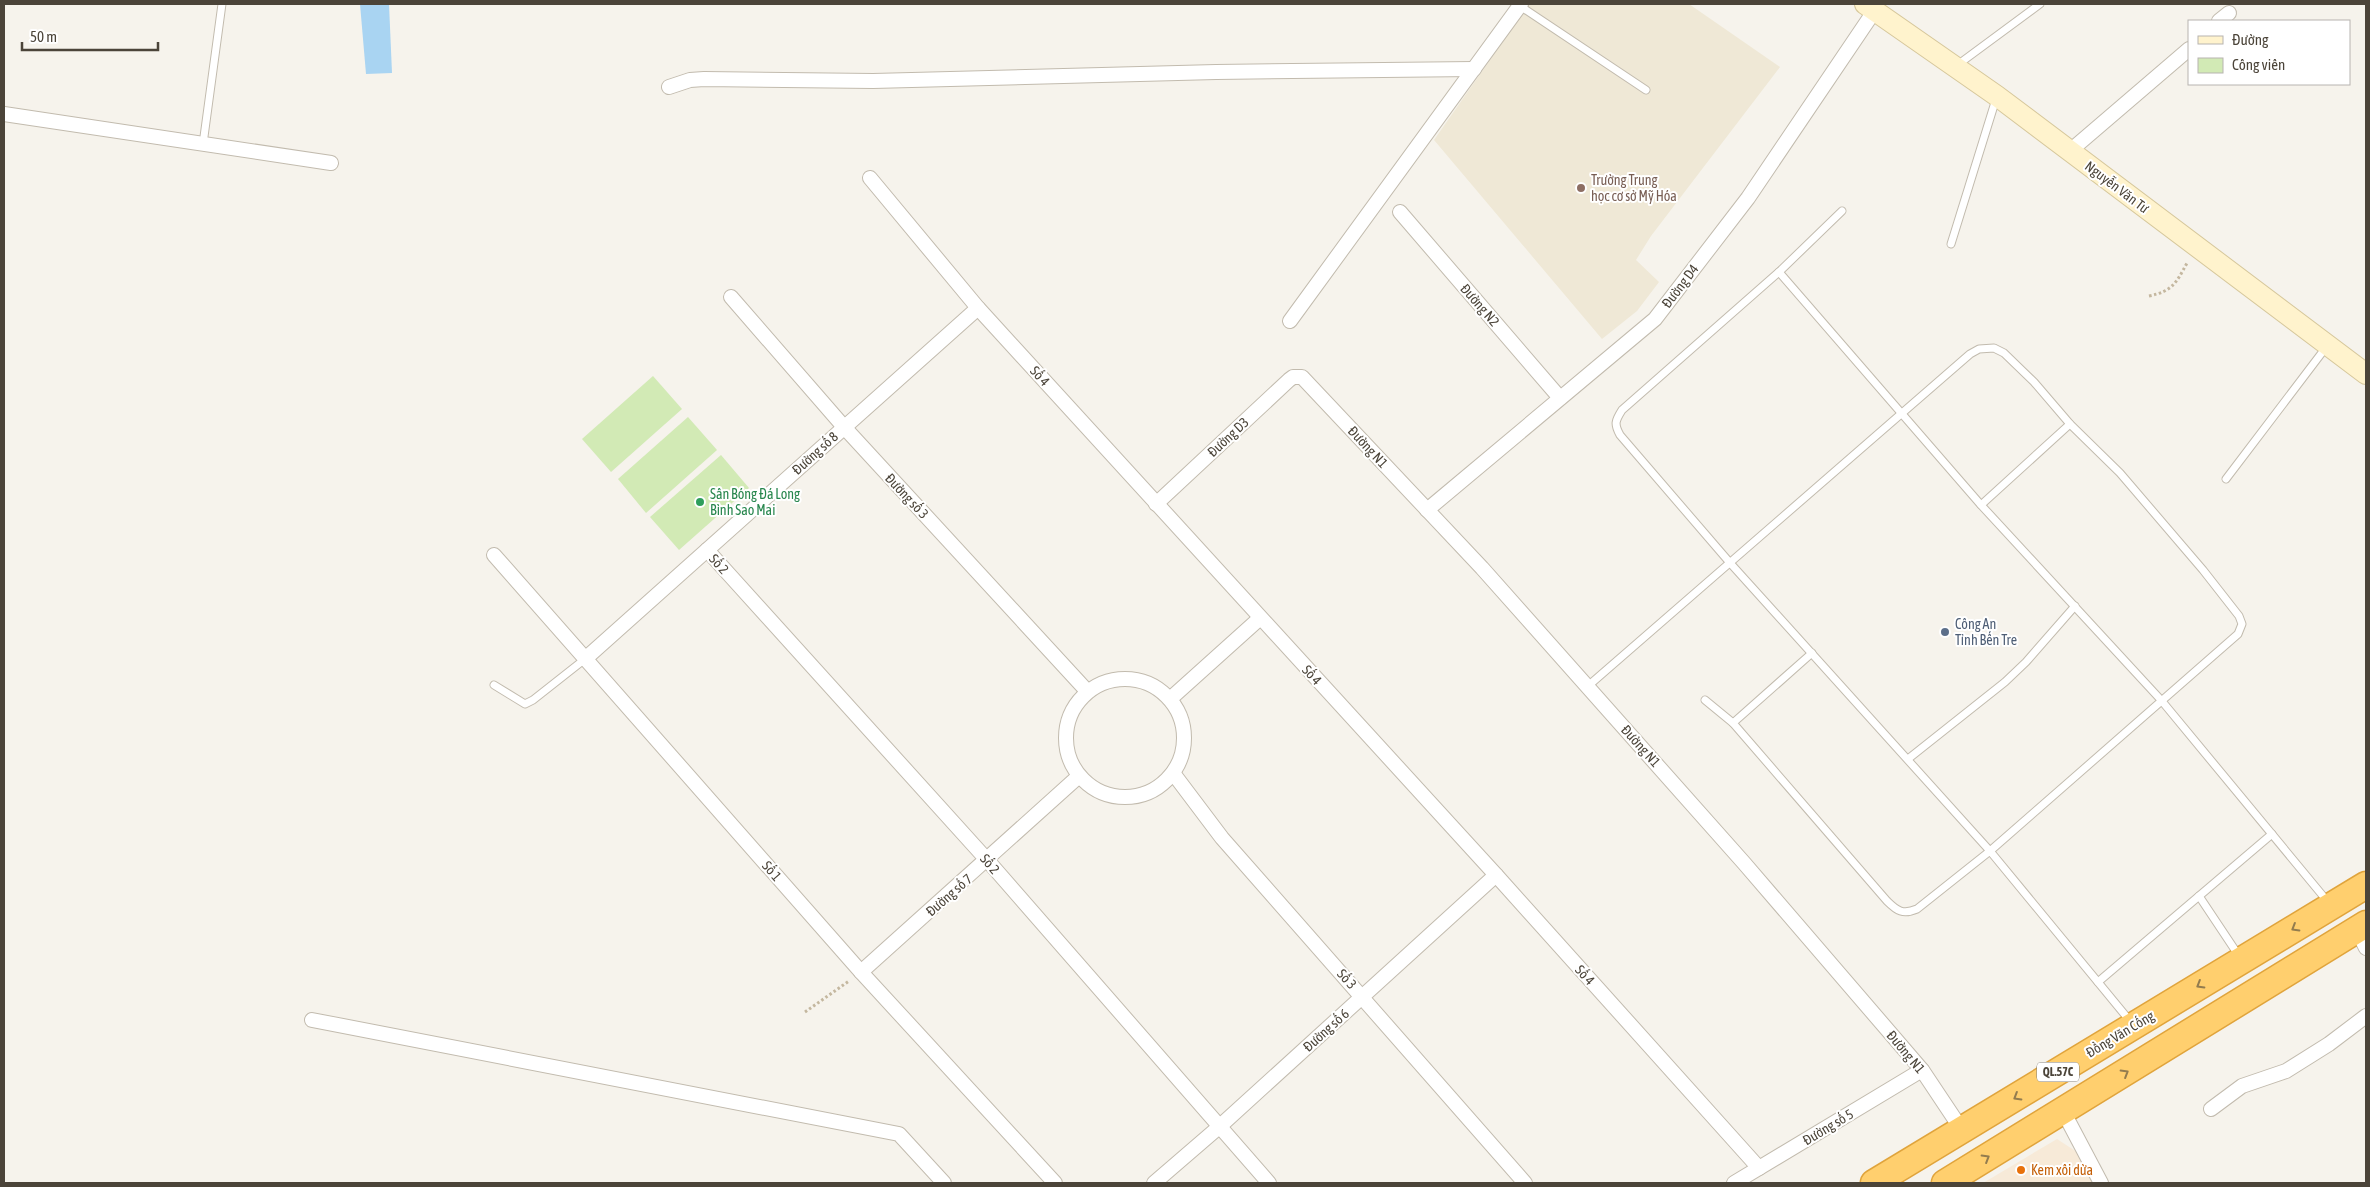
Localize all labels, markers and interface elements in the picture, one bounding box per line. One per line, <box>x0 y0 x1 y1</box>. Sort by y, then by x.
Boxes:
scale bar <box>22 20 159 52</box>
legend <box>2188 20 2350 85</box>
text: 50 m <box>30 28 57 45</box>
text: Đường <box>2232 31 2269 48</box>
text: Công viên <box>2232 56 2285 73</box>
street label: Nguyễn Văn Tư <box>2082 158 2152 216</box>
place label: Trường Trung học cơ sở Mỹ Hóa <box>1591 172 1677 204</box>
marker: Trường Trung học cơ sở Mỹ Hóa <box>1575 182 1587 194</box>
street label: Đường D4 <box>1658 261 1702 311</box>
street label: Đường N2 <box>1457 281 1503 329</box>
street label: Số 4 <box>1027 362 1054 389</box>
street label: Đường D3 <box>1204 414 1252 460</box>
street label: Đường N1 <box>1345 423 1391 471</box>
street label: Đường số 8 <box>788 427 841 478</box>
street label: Đường số 3 <box>882 469 933 522</box>
place label: Sân Bóng Đá Long Bình Sao Mai <box>710 486 800 518</box>
marker: Sân Bóng Đá Long Bình Sao Mai <box>694 496 706 508</box>
street label: Số 2 <box>706 550 733 577</box>
place label: Công An Tỉnh Bến Tre <box>1955 616 2017 648</box>
marker: Công An Tỉnh Bến Tre <box>1939 626 1951 638</box>
street label: Số 4 <box>1299 661 1326 688</box>
street label: Đường N1 <box>1618 722 1664 770</box>
street label: Số 2 <box>977 850 1004 877</box>
street label: Số 1 <box>759 857 786 884</box>
street label: Đường số 7 <box>922 870 975 919</box>
one-way arrow <box>2291 922 2300 932</box>
street label: Số 4 <box>1572 961 1599 988</box>
street label: Số 3 <box>1334 965 1361 992</box>
one-way arrow <box>2197 979 2206 989</box>
street label: Đường số 6 <box>1299 1004 1352 1055</box>
street label: Đồng Văn Cống <box>2083 1007 2157 1061</box>
street label: Đường N1 <box>1884 1027 1928 1077</box>
road number: QL.57C <box>2037 1062 2079 1082</box>
one-way arrow <box>2120 1070 2129 1080</box>
one-way arrow <box>2013 1090 2022 1100</box>
street label: Đường số 5 <box>1799 1105 1856 1148</box>
one-way arrow <box>1981 1154 1990 1164</box>
place label: Kem xôi dừa <box>2031 1162 2093 1178</box>
marker: Kem xôi dừa <box>2015 1164 2027 1176</box>

